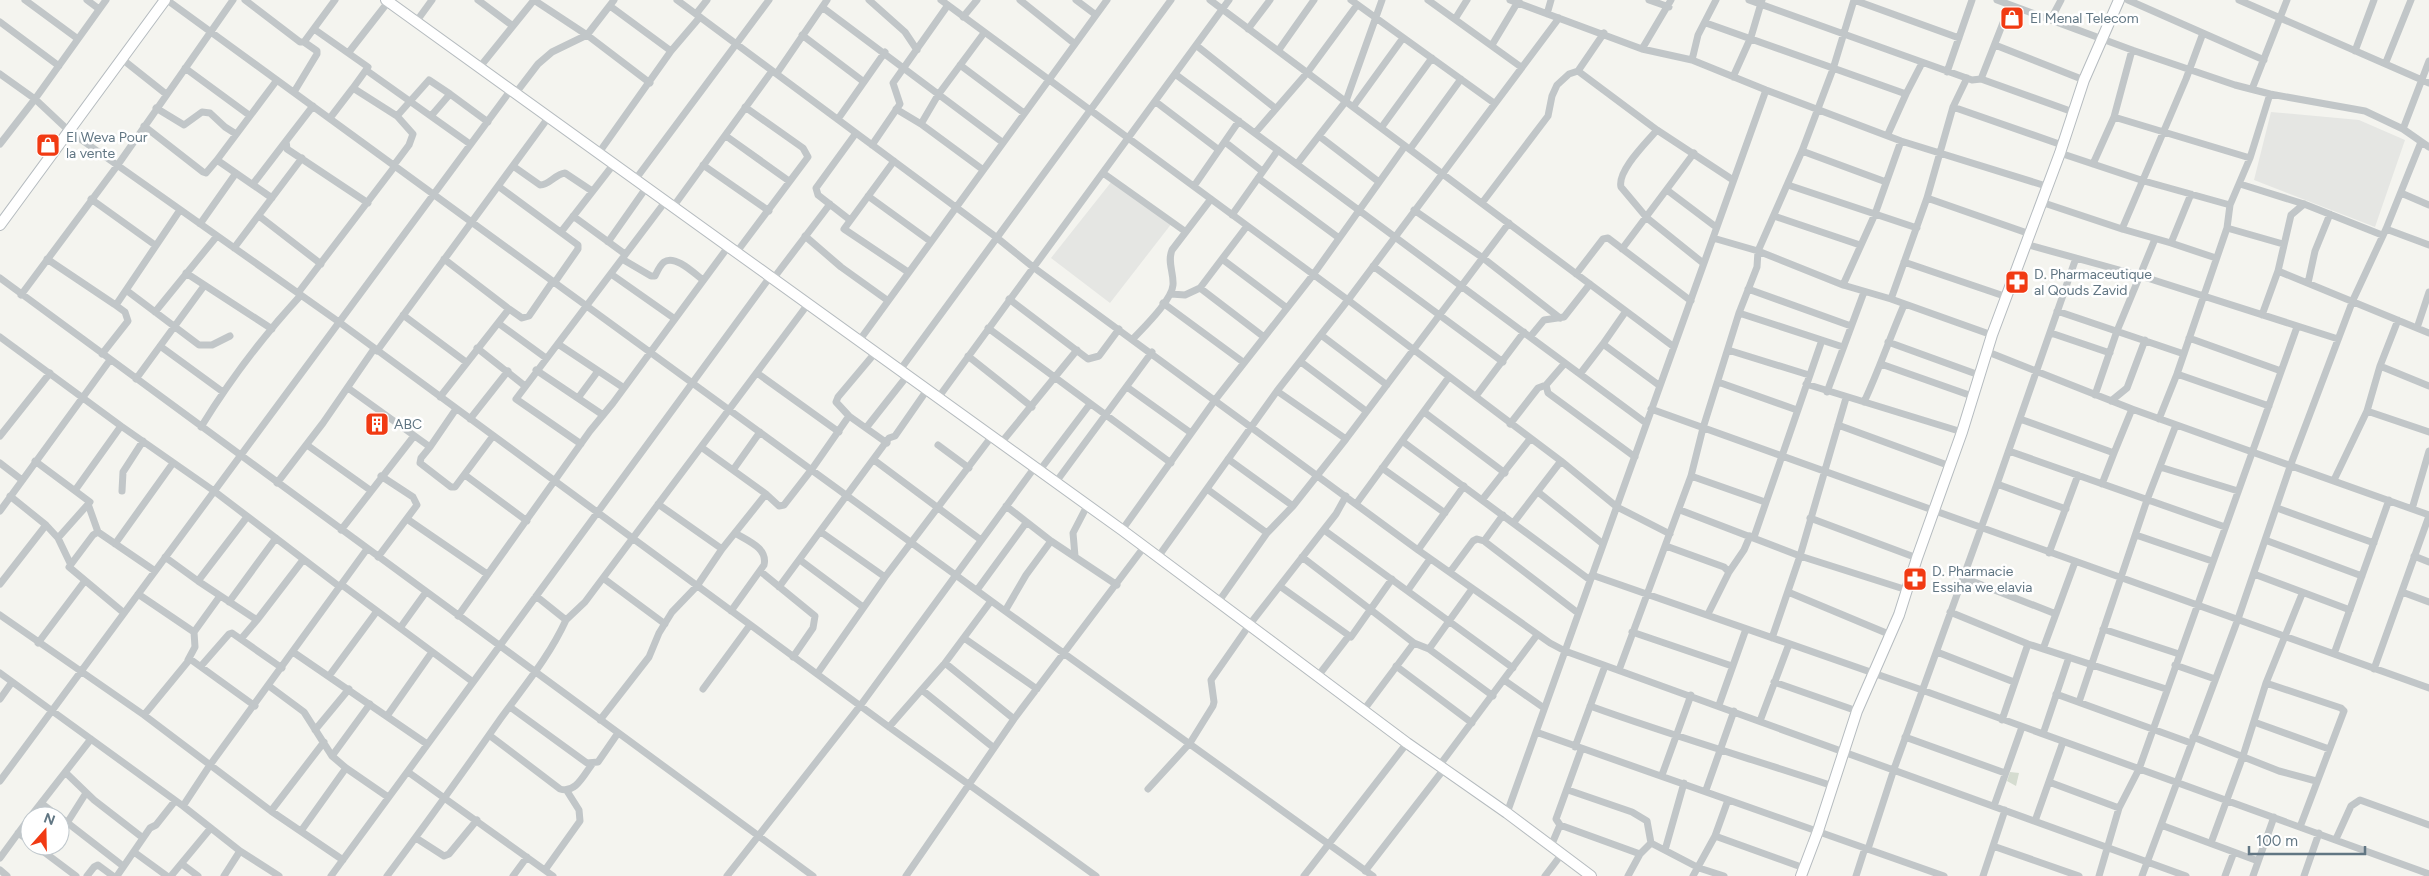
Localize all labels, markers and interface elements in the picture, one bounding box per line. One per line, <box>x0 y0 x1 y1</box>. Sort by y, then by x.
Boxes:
shop icon: El Menal Telecom <box>1999 5 2025 31</box>
place label: El Menal Telecom <box>2030 10 2139 27</box>
place label: El Weva Pour la vente <box>66 129 148 162</box>
shop icon: El Weva Pour la vente <box>35 132 61 158</box>
place label: D. Pharmaceutique al Qouds Zavid <box>2034 266 2152 299</box>
pharmacy icon: D. Pharmaceutique al Qouds Zavid <box>2004 269 2030 295</box>
building icon: ABC <box>364 411 390 437</box>
place label: ABC <box>394 416 422 433</box>
place label: D. Pharmacie Essiha we elavia <box>1932 563 2032 596</box>
pharmacy icon: D. Pharmacie Essiha we elavia <box>1902 566 1928 592</box>
north arrow <box>20 806 70 856</box>
text: N <box>41 809 57 829</box>
scale bar <box>2249 824 2365 856</box>
text: 100 m <box>2256 832 2298 850</box>

